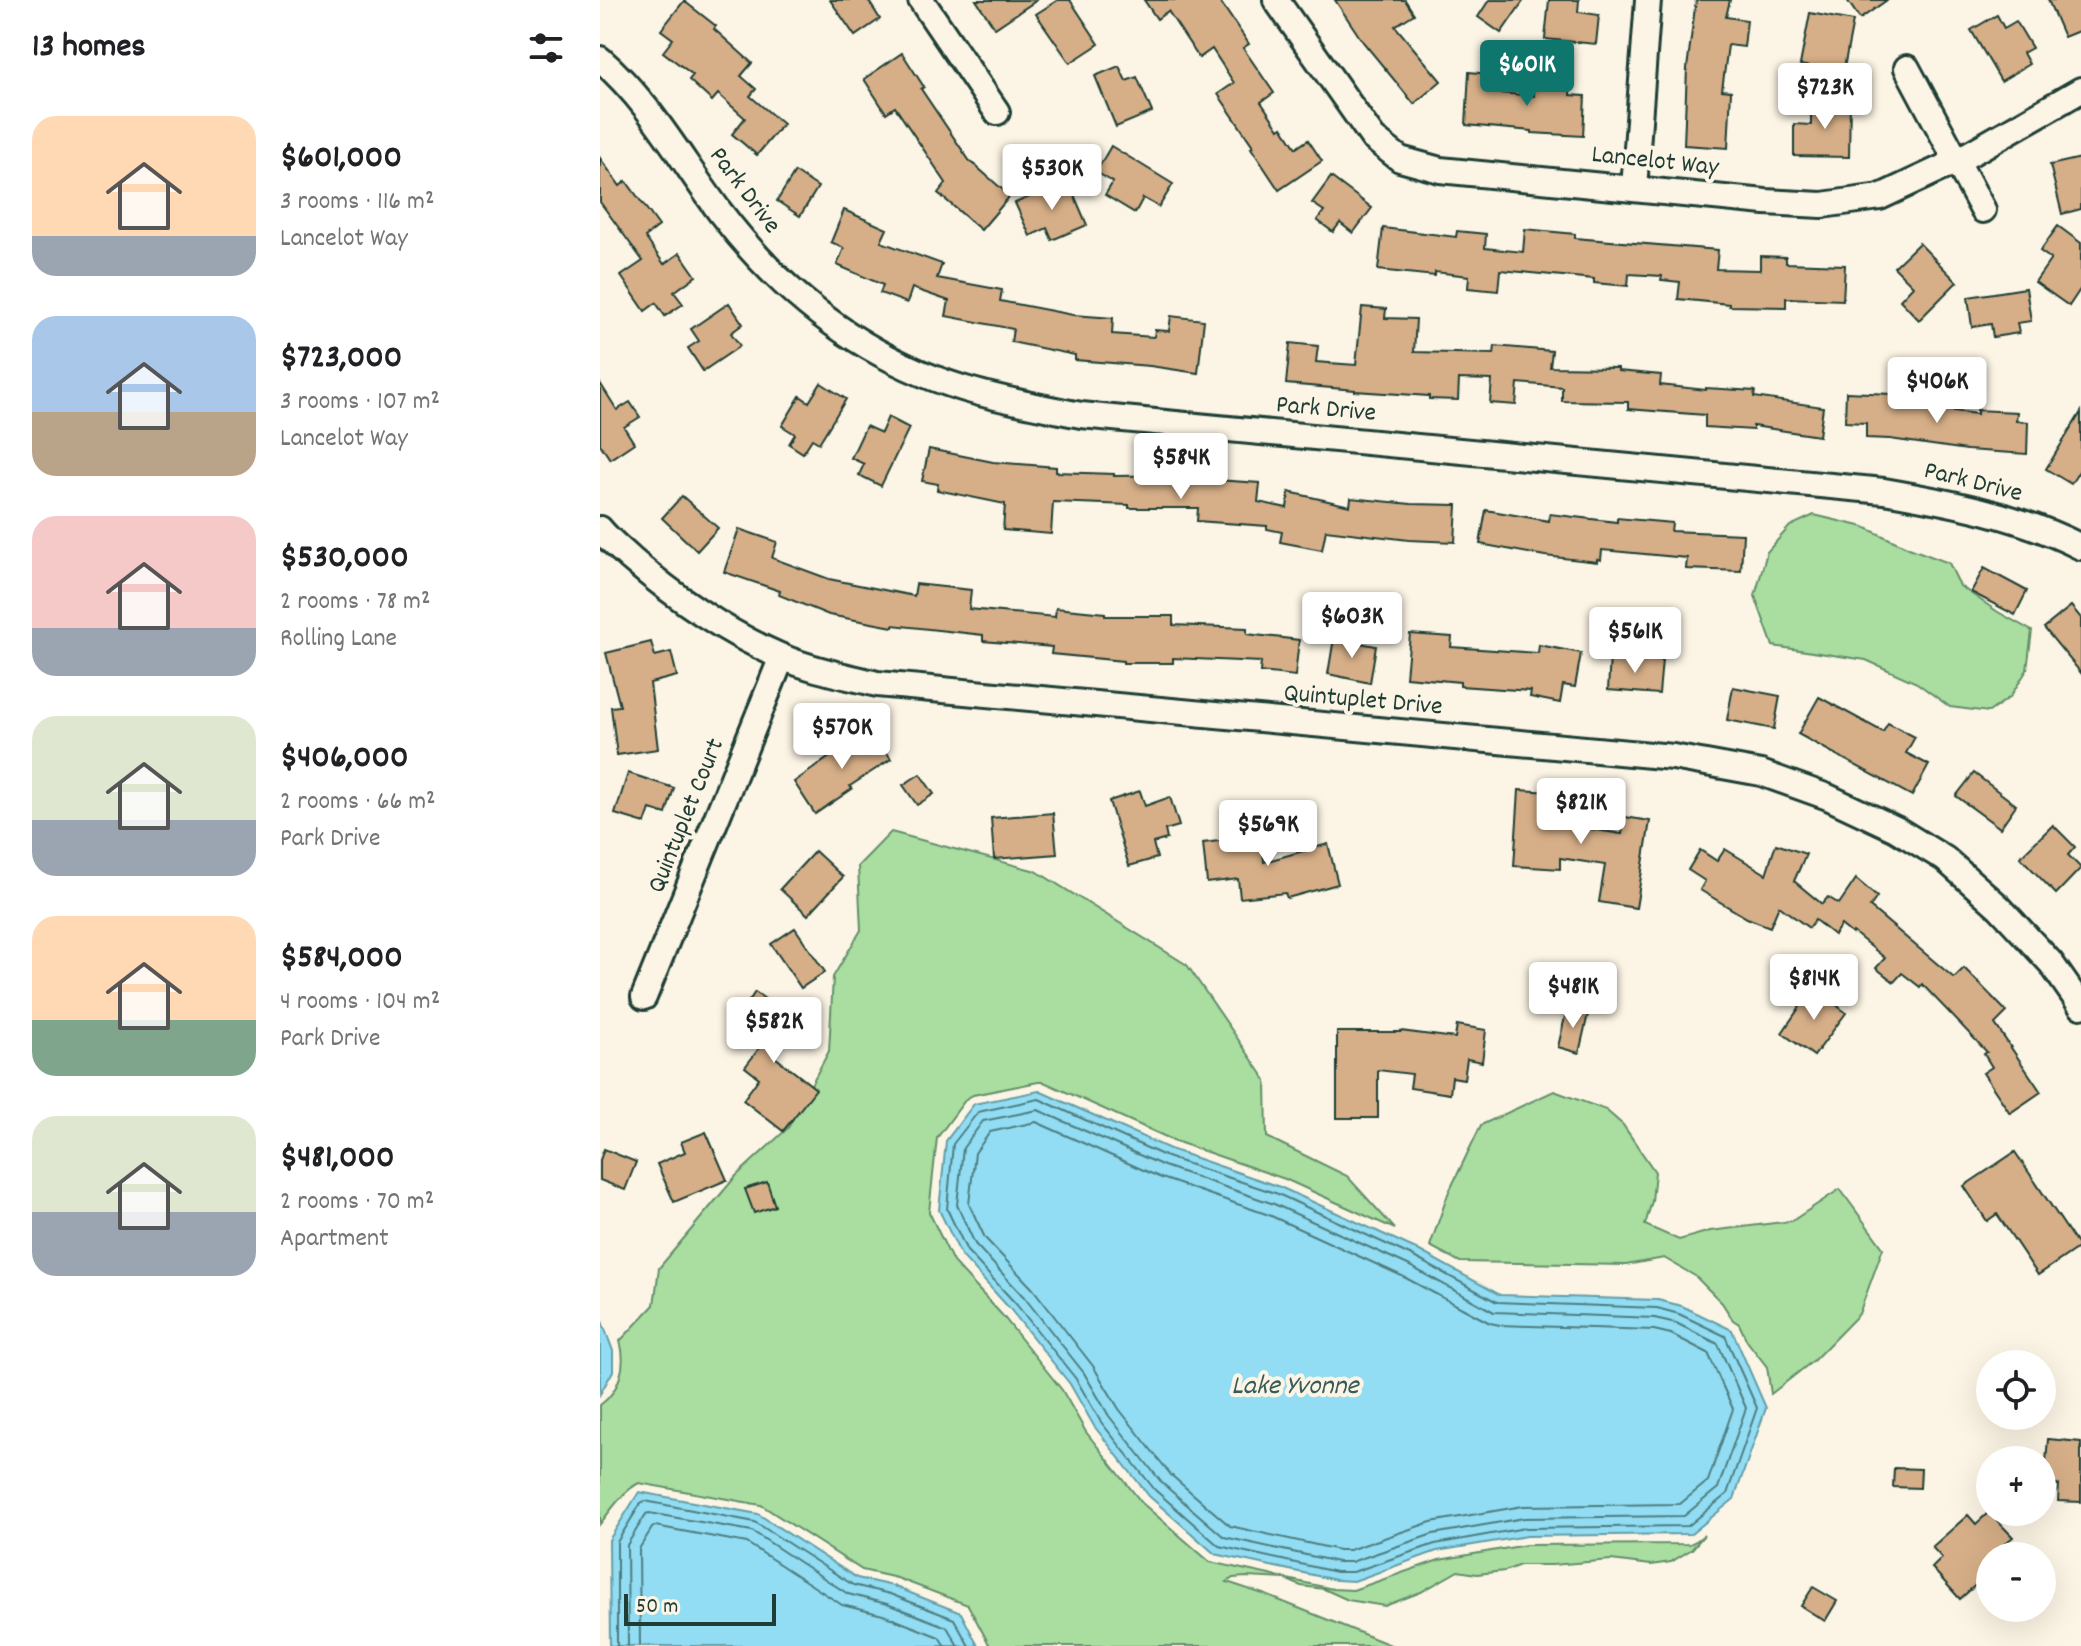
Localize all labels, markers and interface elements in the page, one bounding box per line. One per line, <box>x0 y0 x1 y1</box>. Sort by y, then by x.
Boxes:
text: 13 homes <box>32 24 146 73</box>
icon: filters <box>524 26 568 70</box>
pin: $601K <box>1471 40 1583 108</box>
text: $601K <box>1498 47 1556 84</box>
pin: $723K <box>1769 63 1881 131</box>
text: $723K <box>1796 70 1854 107</box>
text: $601,000 <box>280 135 402 184</box>
street label: Lancelot Way <box>1590 137 1721 187</box>
street label: Park Drive <box>699 140 789 242</box>
pin: $530K <box>996 144 1108 212</box>
icon: home <box>96 148 192 244</box>
text: $530K <box>1021 151 1083 188</box>
text: 3 rooms · 116 m² <box>280 184 434 221</box>
text: Lancelot Way <box>280 221 408 258</box>
text: $723,000 <box>280 335 402 384</box>
icon: home <box>96 348 192 444</box>
pin: $406K <box>1881 357 1993 425</box>
text: $406K <box>1906 364 1968 401</box>
text: 3 rooms · 107 m² <box>280 384 440 421</box>
street label: Park Drive <box>1274 387 1378 433</box>
text: Lancelot Way <box>280 421 408 458</box>
pin: $584K <box>1125 433 1237 501</box>
text: $584K <box>1152 440 1210 477</box>
street label: Park Drive <box>1920 453 2026 513</box>
text: $530,000 <box>280 535 409 584</box>
icon: home <box>96 548 192 644</box>
text: 2 rooms · 78 m² <box>280 584 430 621</box>
pin: $603K <box>1296 592 1408 660</box>
text: $603K <box>1320 599 1384 636</box>
pin: $561K <box>1579 607 1691 675</box>
text: $561K <box>1607 614 1663 651</box>
text: Rolling Lane <box>280 621 397 658</box>
street label: Quintuplet Drive <box>1282 676 1444 726</box>
pin: $570K <box>786 703 898 771</box>
text: $570K <box>811 710 873 747</box>
street label: Quintuplet Court <box>639 733 735 899</box>
text: $406,000 <box>280 735 409 784</box>
icon: home <box>96 748 192 844</box>
pin: $821K <box>1525 778 1637 846</box>
text: 2 rooms · 66 m² <box>280 784 436 821</box>
text: $821K <box>1555 785 1607 822</box>
pin: $569K <box>1212 800 1324 868</box>
text: $569K <box>1237 807 1299 844</box>
text: Park Drive <box>280 821 380 858</box>
text: $584,000 <box>280 935 403 984</box>
icon: home <box>96 948 192 1044</box>
pin: $814K <box>1758 954 1870 1022</box>
text: $814K <box>1788 961 1840 998</box>
pin: $481K <box>1517 962 1629 1030</box>
text: $481K <box>1547 969 1599 1006</box>
text: 4 rooms · 104 m² <box>280 984 440 1021</box>
pin: $582K <box>718 997 830 1065</box>
text: $582K <box>744 1004 804 1041</box>
text: Park Drive <box>280 1021 380 1058</box>
text: $481,000 <box>280 1135 394 1184</box>
icon: home <box>96 1148 192 1244</box>
text: 2 rooms · 70 m² <box>280 1184 434 1221</box>
text: Apartment <box>280 1221 389 1258</box>
map controls <box>1976 1350 2056 1622</box>
button: locate <box>1976 1350 2056 1430</box>
water label: Lake Yvonne <box>1231 1368 1360 1408</box>
button: + <box>1976 1446 2056 1526</box>
button: − <box>1976 1542 2056 1622</box>
scale bar <box>624 1590 776 1626</box>
text: 50 m <box>636 1592 678 1623</box>

